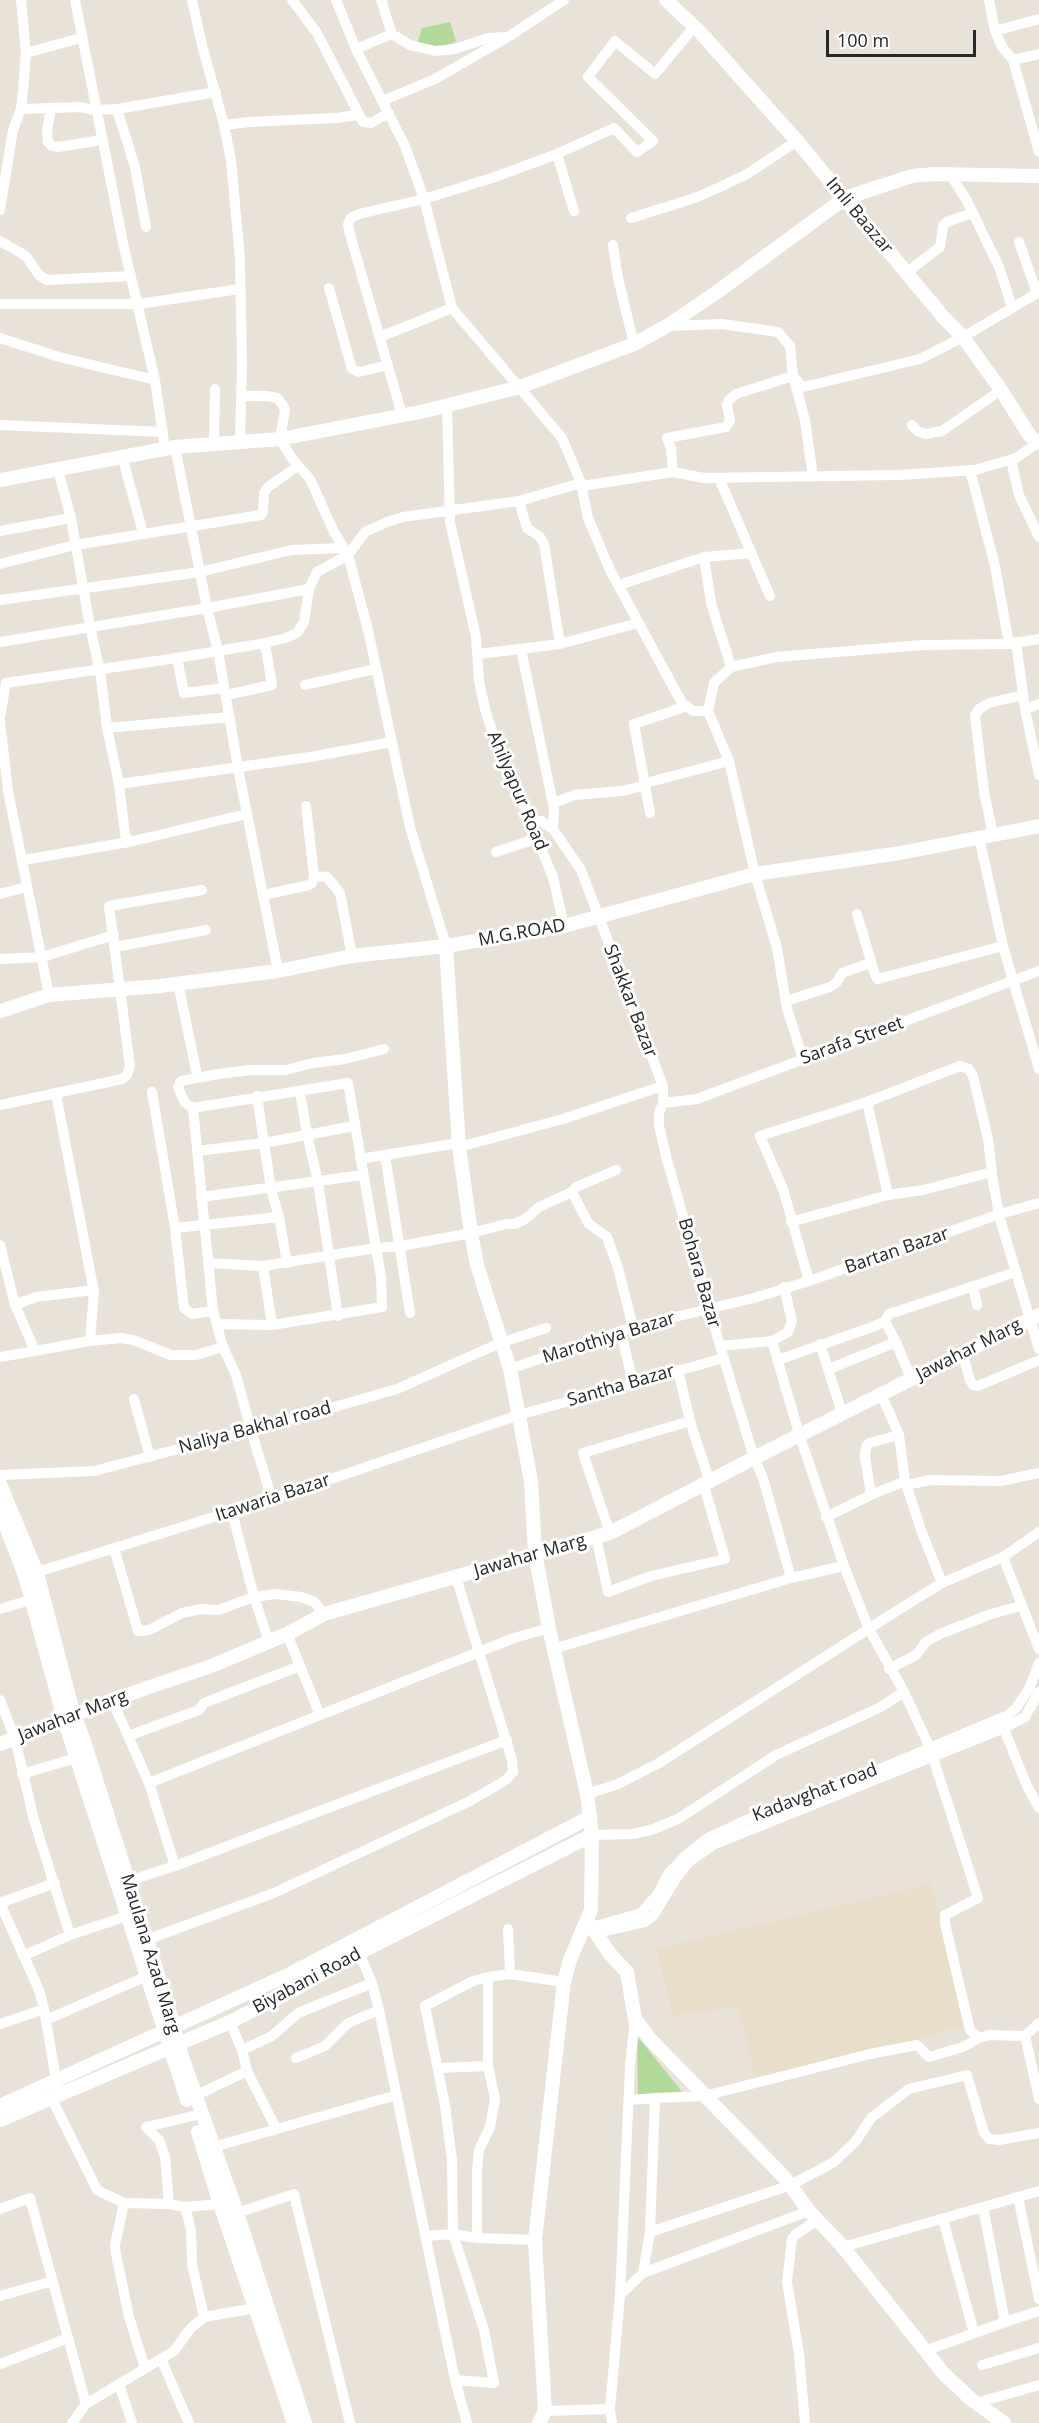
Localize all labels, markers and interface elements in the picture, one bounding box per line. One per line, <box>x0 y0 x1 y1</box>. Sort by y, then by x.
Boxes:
scale bar <box>829 18 979 56</box>
text: 100 m <box>837 28 889 52</box>
street label: Imli Baazar <box>821 173 897 259</box>
street label: Ahilyapur Road <box>482 728 552 854</box>
street label: M.G.ROAD <box>477 915 567 951</box>
street label: Shakkar Bazar <box>599 941 661 1061</box>
street label: Sarafa Street <box>797 1012 907 1070</box>
street label: Bohara Bazar <box>673 1216 725 1330</box>
street label: Bartan Bazar <box>842 1223 952 1279</box>
street label: Marothiya Bazar <box>540 1308 678 1368</box>
street label: Jawahar Marg <box>913 1314 1025 1386</box>
street label: Santha Bazar <box>565 1360 677 1412</box>
street label: Naliya Bakhal road <box>176 1397 334 1459</box>
street label: Itawaria Bazar <box>213 1469 333 1527</box>
street label: Jawahar Marg <box>472 1530 588 1582</box>
street label: Jawahar Marg <box>15 1685 131 1747</box>
street label: Kadavghat road <box>749 1759 881 1827</box>
street label: Maulana Azad Marg <box>115 1871 185 2037</box>
street label: Biyabani Road <box>249 1943 365 2019</box>

